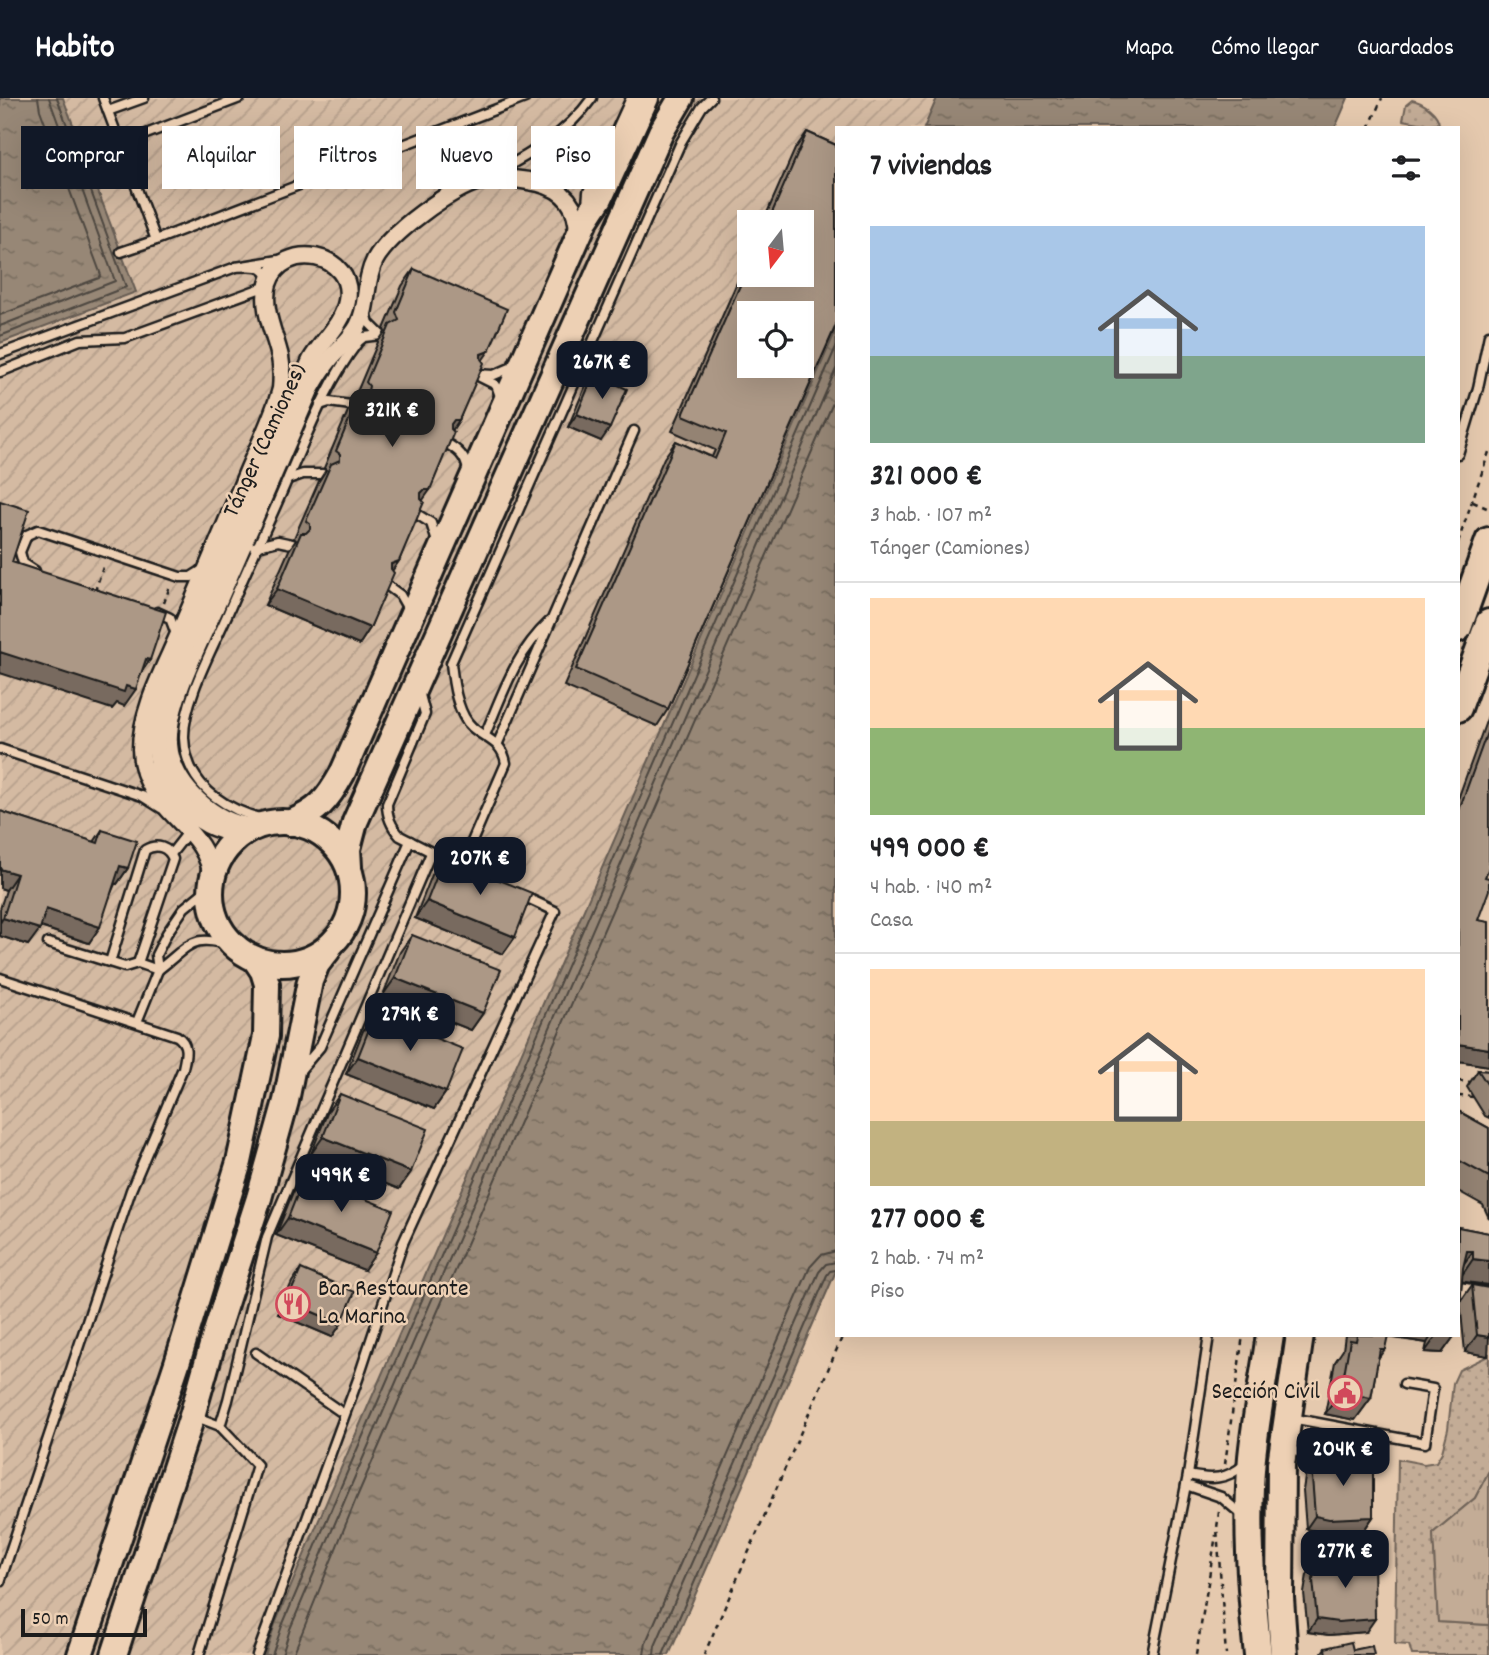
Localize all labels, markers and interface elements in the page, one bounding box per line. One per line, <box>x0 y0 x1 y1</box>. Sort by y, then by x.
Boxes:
text: Habito <box>35 26 115 73</box>
text: Mapa <box>1125 32 1173 66</box>
text: Cómo llegar <box>1211 32 1319 66</box>
text: Guardados <box>1357 32 1454 66</box>
chip: Comprar <box>21 126 148 189</box>
chip: Alquilar <box>162 126 280 189</box>
chip: Filtros <box>294 126 402 189</box>
chip: Nuevo <box>416 126 517 189</box>
chip: Piso <box>531 126 615 189</box>
text: 7 viviendas <box>870 147 992 190</box>
icon: filters <box>1387 149 1425 187</box>
north arrow <box>737 210 814 287</box>
map controls <box>737 210 814 378</box>
icon: home <box>1085 271 1211 397</box>
button: locate <box>737 301 814 378</box>
pin: 267K € <box>545 342 659 401</box>
text: 267K € <box>573 347 631 380</box>
street label: Tánger (Camiones) <box>215 358 317 524</box>
pin: 321K € <box>335 390 449 449</box>
text: 321K € <box>365 395 419 428</box>
text: 321 000 € <box>870 457 983 500</box>
text: 3 hab. · 107 m² <box>870 500 992 533</box>
text: Tánger (Camiones) <box>870 533 1030 566</box>
icon: home <box>1085 643 1211 769</box>
text: 499 000 € <box>870 829 989 872</box>
pin: 207K € <box>423 838 537 897</box>
text: 207K € <box>450 843 510 876</box>
text: 4 hab. · 140 m² <box>870 872 992 905</box>
text: Casa <box>870 905 913 938</box>
pin: 279K € <box>353 993 467 1053</box>
text: 279K € <box>381 999 439 1032</box>
icon: home <box>1085 1014 1211 1140</box>
pin: 499K € <box>284 1154 398 1214</box>
text: 499K € <box>311 1160 371 1193</box>
text: 277 000 € <box>870 1200 986 1243</box>
text: 2 hab. · 74 m² <box>870 1243 984 1276</box>
place label: Bar Restaurante La Marina <box>318 1273 469 1335</box>
text: Piso <box>870 1276 905 1309</box>
restaurant icon: Bar Restaurante La Marina <box>274 1285 312 1323</box>
public building icon: Sección Civil <box>1326 1374 1364 1412</box>
place label: Sección Civil <box>1212 1376 1320 1410</box>
pin: 204K € <box>1286 1428 1400 1488</box>
text: 204K € <box>1313 1434 1373 1467</box>
pin: 277K € <box>1288 1530 1402 1590</box>
text: 277K € <box>1317 1536 1373 1569</box>
scale bar <box>21 1606 147 1638</box>
text: 50 m <box>32 1607 69 1634</box>

